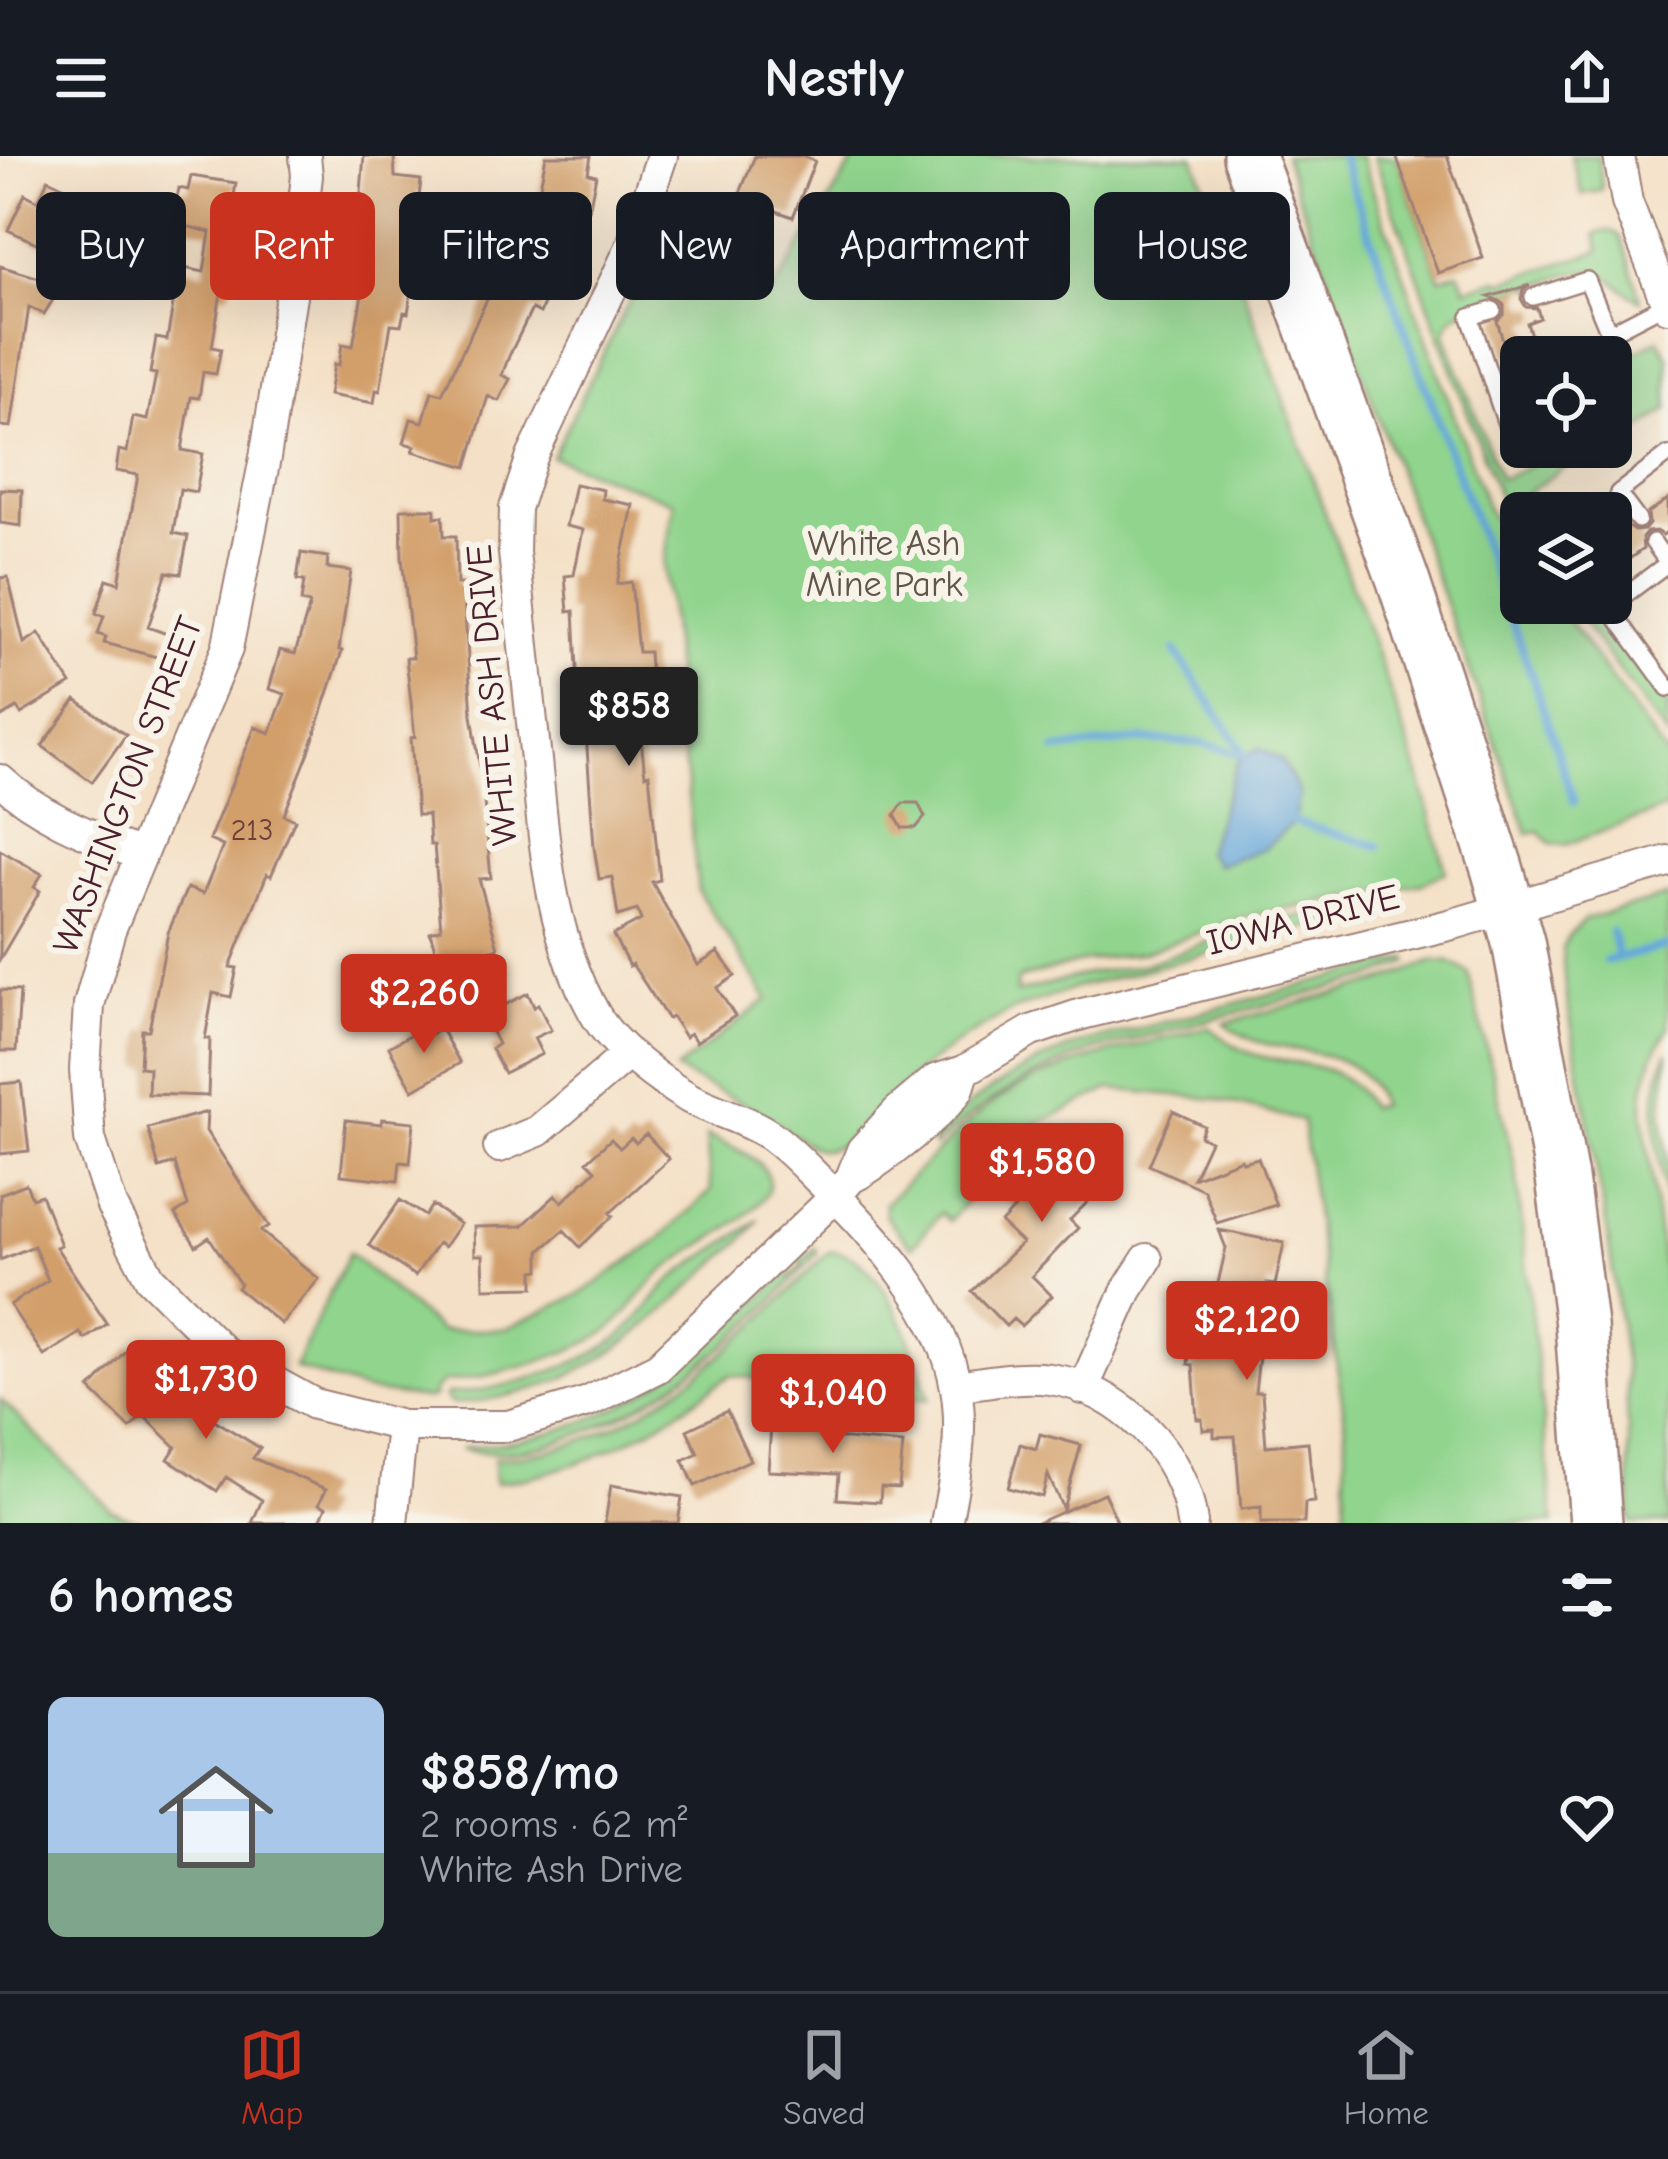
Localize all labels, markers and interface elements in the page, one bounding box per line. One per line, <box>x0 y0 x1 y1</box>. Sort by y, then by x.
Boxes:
icon: menu <box>48 45 114 111</box>
icon: share <box>1554 45 1620 111</box>
text: Nestly <box>764 47 904 110</box>
chip: Buy <box>36 192 186 300</box>
chip: Rent <box>210 192 375 300</box>
chip: Filters <box>399 192 592 300</box>
chip: New <box>616 192 774 300</box>
chip: Apartment <box>798 192 1070 300</box>
chip: House <box>1094 192 1290 300</box>
map controls <box>1500 336 1632 624</box>
button: locate <box>1500 336 1632 468</box>
button: layers <box>1500 492 1632 624</box>
park label: White Ash Mine Park <box>805 523 963 605</box>
street label: WHITE ASH DRIVE <box>458 543 526 847</box>
street label: WASHINGTON STREET <box>45 610 211 959</box>
pin: $858 <box>558 667 700 769</box>
text: $858 <box>587 683 671 728</box>
house number: 213 <box>231 813 273 848</box>
street label: IOWA DRIVE <box>1203 876 1403 964</box>
pin: $2,260 <box>326 954 522 1056</box>
text: $2,260 <box>368 970 480 1015</box>
pin: $1,580 <box>944 1123 1140 1225</box>
text: $1,580 <box>987 1139 1097 1184</box>
pin: $2,120 <box>1149 1281 1345 1383</box>
text: $2,120 <box>1193 1297 1301 1342</box>
pin: $1,730 <box>108 1340 304 1442</box>
pin: $1,040 <box>735 1354 931 1456</box>
text: $1,730 <box>153 1356 259 1401</box>
text: $1,040 <box>778 1370 888 1415</box>
icon: filters <box>1554 1562 1620 1628</box>
text: 6 homes <box>48 1566 233 1625</box>
text: $858/mo <box>420 1743 619 1802</box>
icon: home <box>144 1745 288 1889</box>
icon: heart <box>1554 1784 1620 1850</box>
text: 2 rooms · 62 m² <box>420 1802 687 1847</box>
text: White Ash Drive <box>420 1847 683 1892</box>
tab: Map <box>239 2022 305 2132</box>
tab: Saved <box>783 2022 866 2132</box>
tab: Home <box>1344 2022 1429 2132</box>

